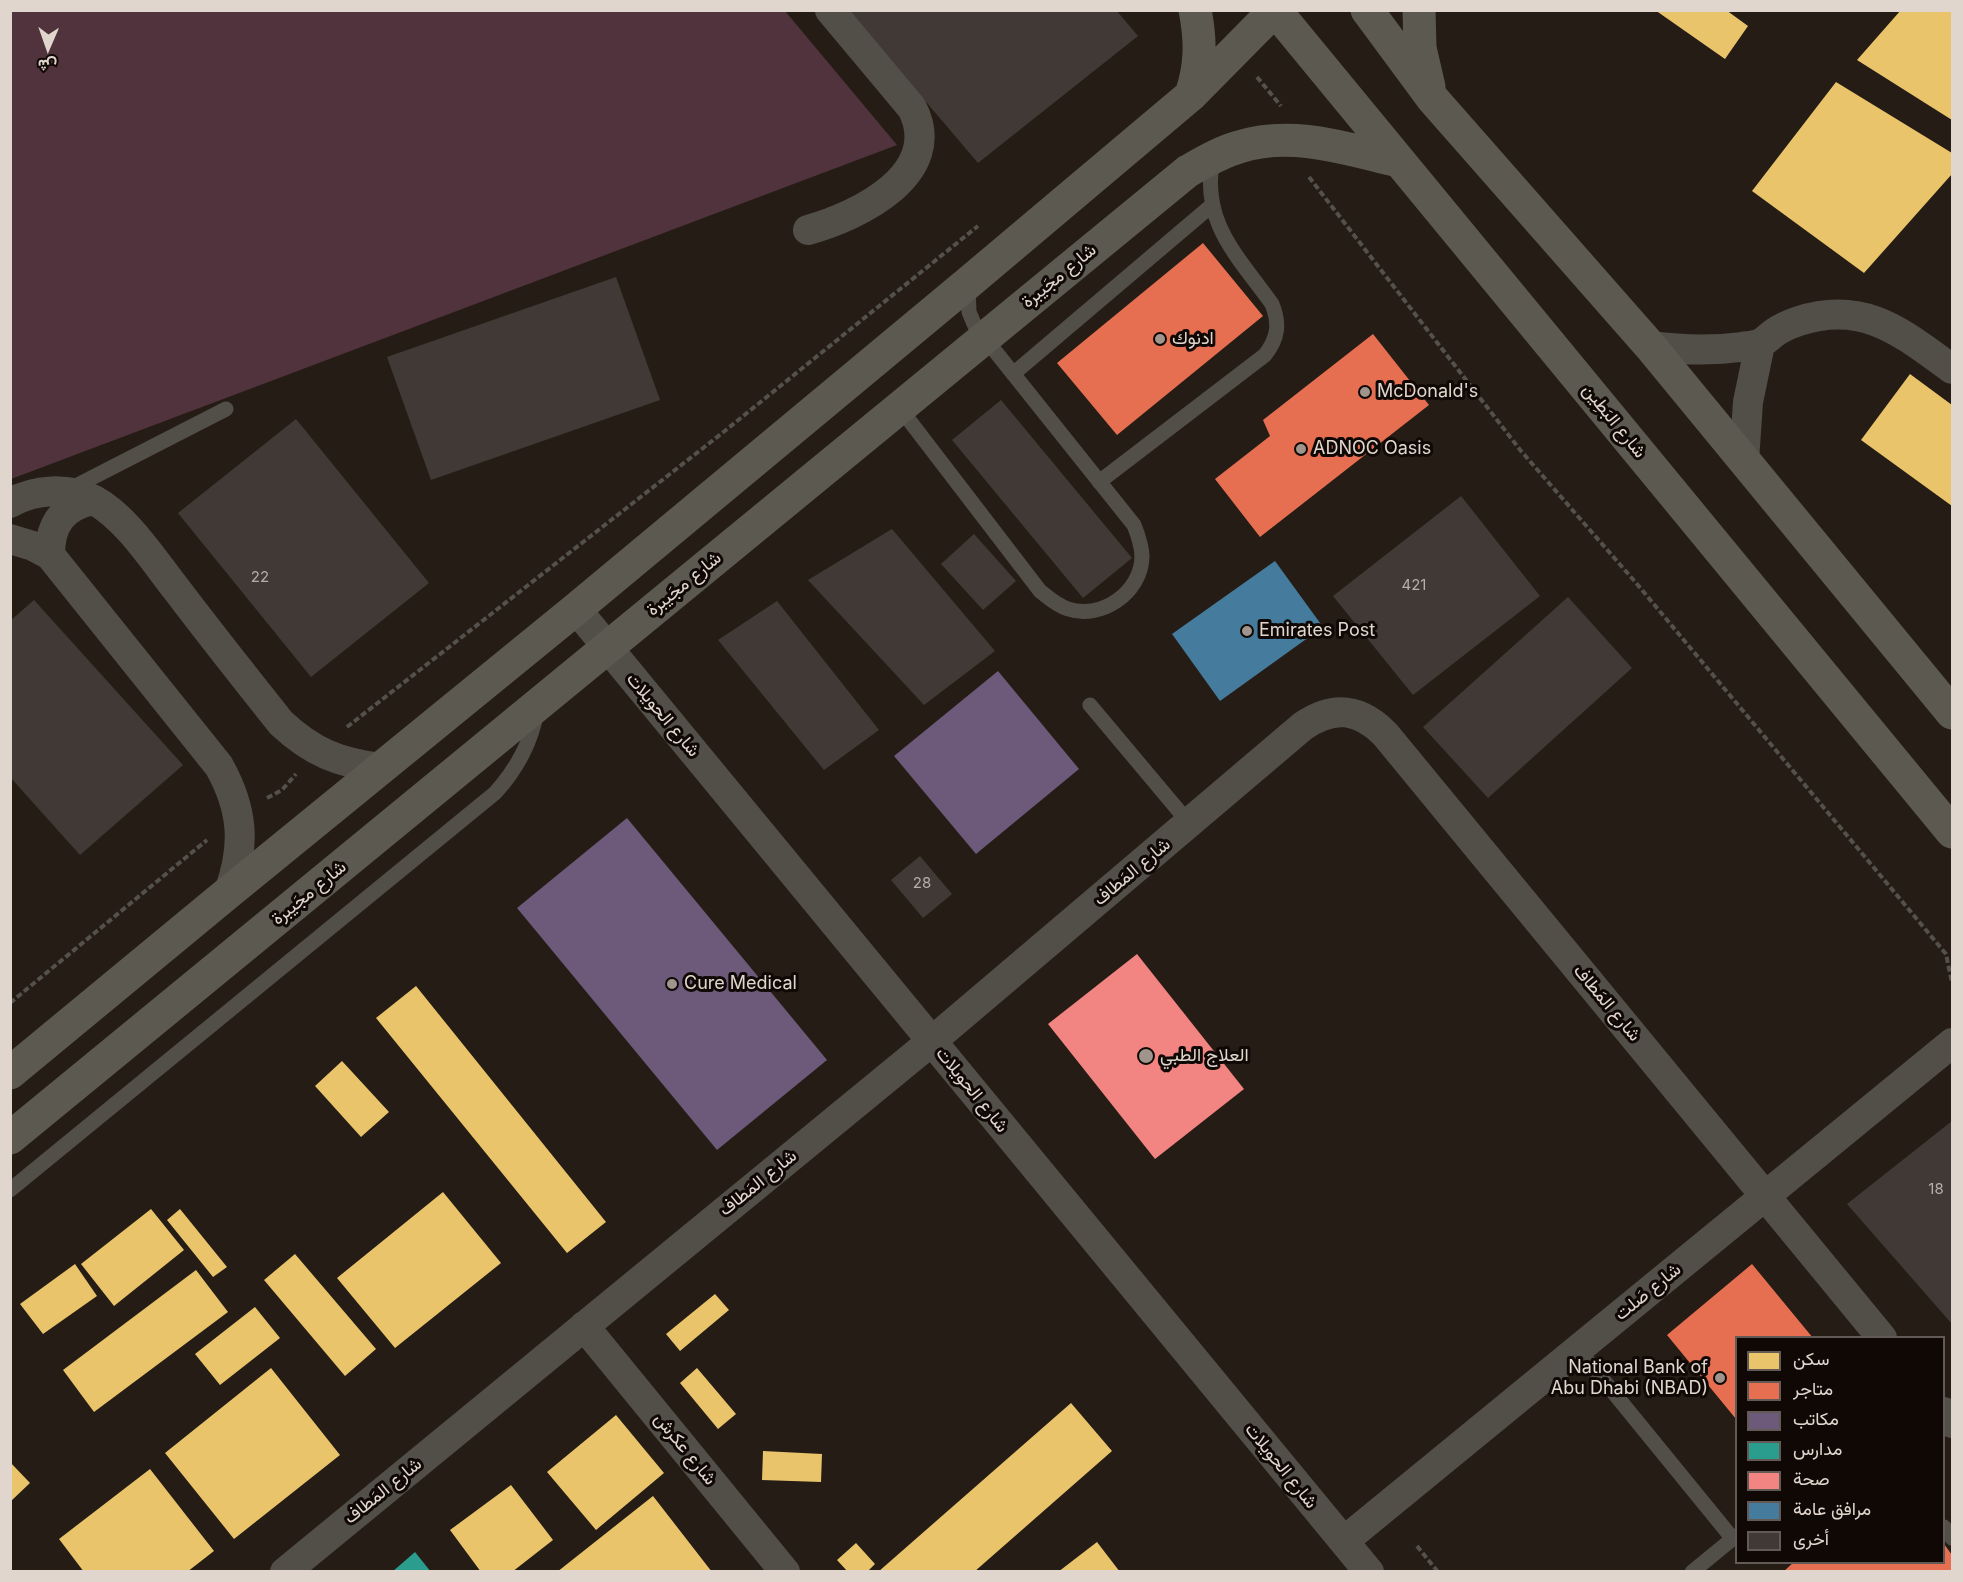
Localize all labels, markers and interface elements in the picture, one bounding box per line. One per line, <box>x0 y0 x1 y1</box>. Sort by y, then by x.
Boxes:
north arrow <box>18 18 78 78</box>
text: ش <box>37 56 57 76</box>
street label: شارع مجَيبرة <box>1017 239 1101 313</box>
place label: ادنوك <box>1172 328 1214 350</box>
marker: ادنوك <box>1153 332 1167 346</box>
street label: شارع البَطِين <box>1578 380 1650 462</box>
place label: McDonald's <box>1377 381 1478 403</box>
marker: McDonald's <box>1358 385 1372 399</box>
place label: ADNOC Oasis <box>1313 438 1431 460</box>
marker: ADNOC Oasis <box>1294 442 1308 456</box>
street label: شارع مجَيبرة <box>642 547 726 621</box>
house number: 22 <box>251 568 269 586</box>
house number: 421 <box>1402 576 1426 594</box>
place label: Emirates Post <box>1259 620 1375 642</box>
marker: Emirates Post <box>1240 624 1254 638</box>
street label: شارع الحويلات <box>622 669 704 761</box>
street label: شارع المَطاف <box>1089 834 1175 910</box>
street label: شارع مجَيبرة <box>267 856 351 930</box>
house number: 28 <box>913 874 931 892</box>
street label: شارع المَطاف <box>1569 960 1645 1046</box>
place label: Cure Medical <box>684 973 797 995</box>
marker: Cure Medical <box>665 977 679 991</box>
street label: شارع الحويلات <box>931 1043 1013 1137</box>
place label: العلاج الطبي <box>1160 1045 1249 1067</box>
marker: العلاج الطبي <box>1137 1047 1155 1065</box>
street label: شارع المَطاف <box>715 1145 801 1221</box>
house number: 18 <box>1928 1180 1944 1198</box>
street label: شارع صَلت <box>1611 1259 1685 1325</box>
legend <box>1735 1336 1945 1564</box>
text: سكن <box>1793 1348 1829 1369</box>
place label: National Bank of Abu Dhabi (NBAD) <box>1551 1357 1708 1400</box>
marker: National Bank of Abu Dhabi (NBAD) <box>1713 1371 1727 1385</box>
text: متاجر <box>1793 1378 1833 1399</box>
text: مكاتب <box>1793 1408 1839 1429</box>
street label: شارع عكرش <box>649 1409 721 1489</box>
street label: شارع الحويلات <box>1240 1419 1322 1513</box>
text: مدارس <box>1793 1438 1842 1459</box>
street label: شارع المَطاف <box>340 1453 426 1529</box>
text: صحة <box>1793 1468 1830 1489</box>
text: مرافق عامة <box>1793 1498 1871 1519</box>
text: أخرى <box>1793 1528 1829 1549</box>

